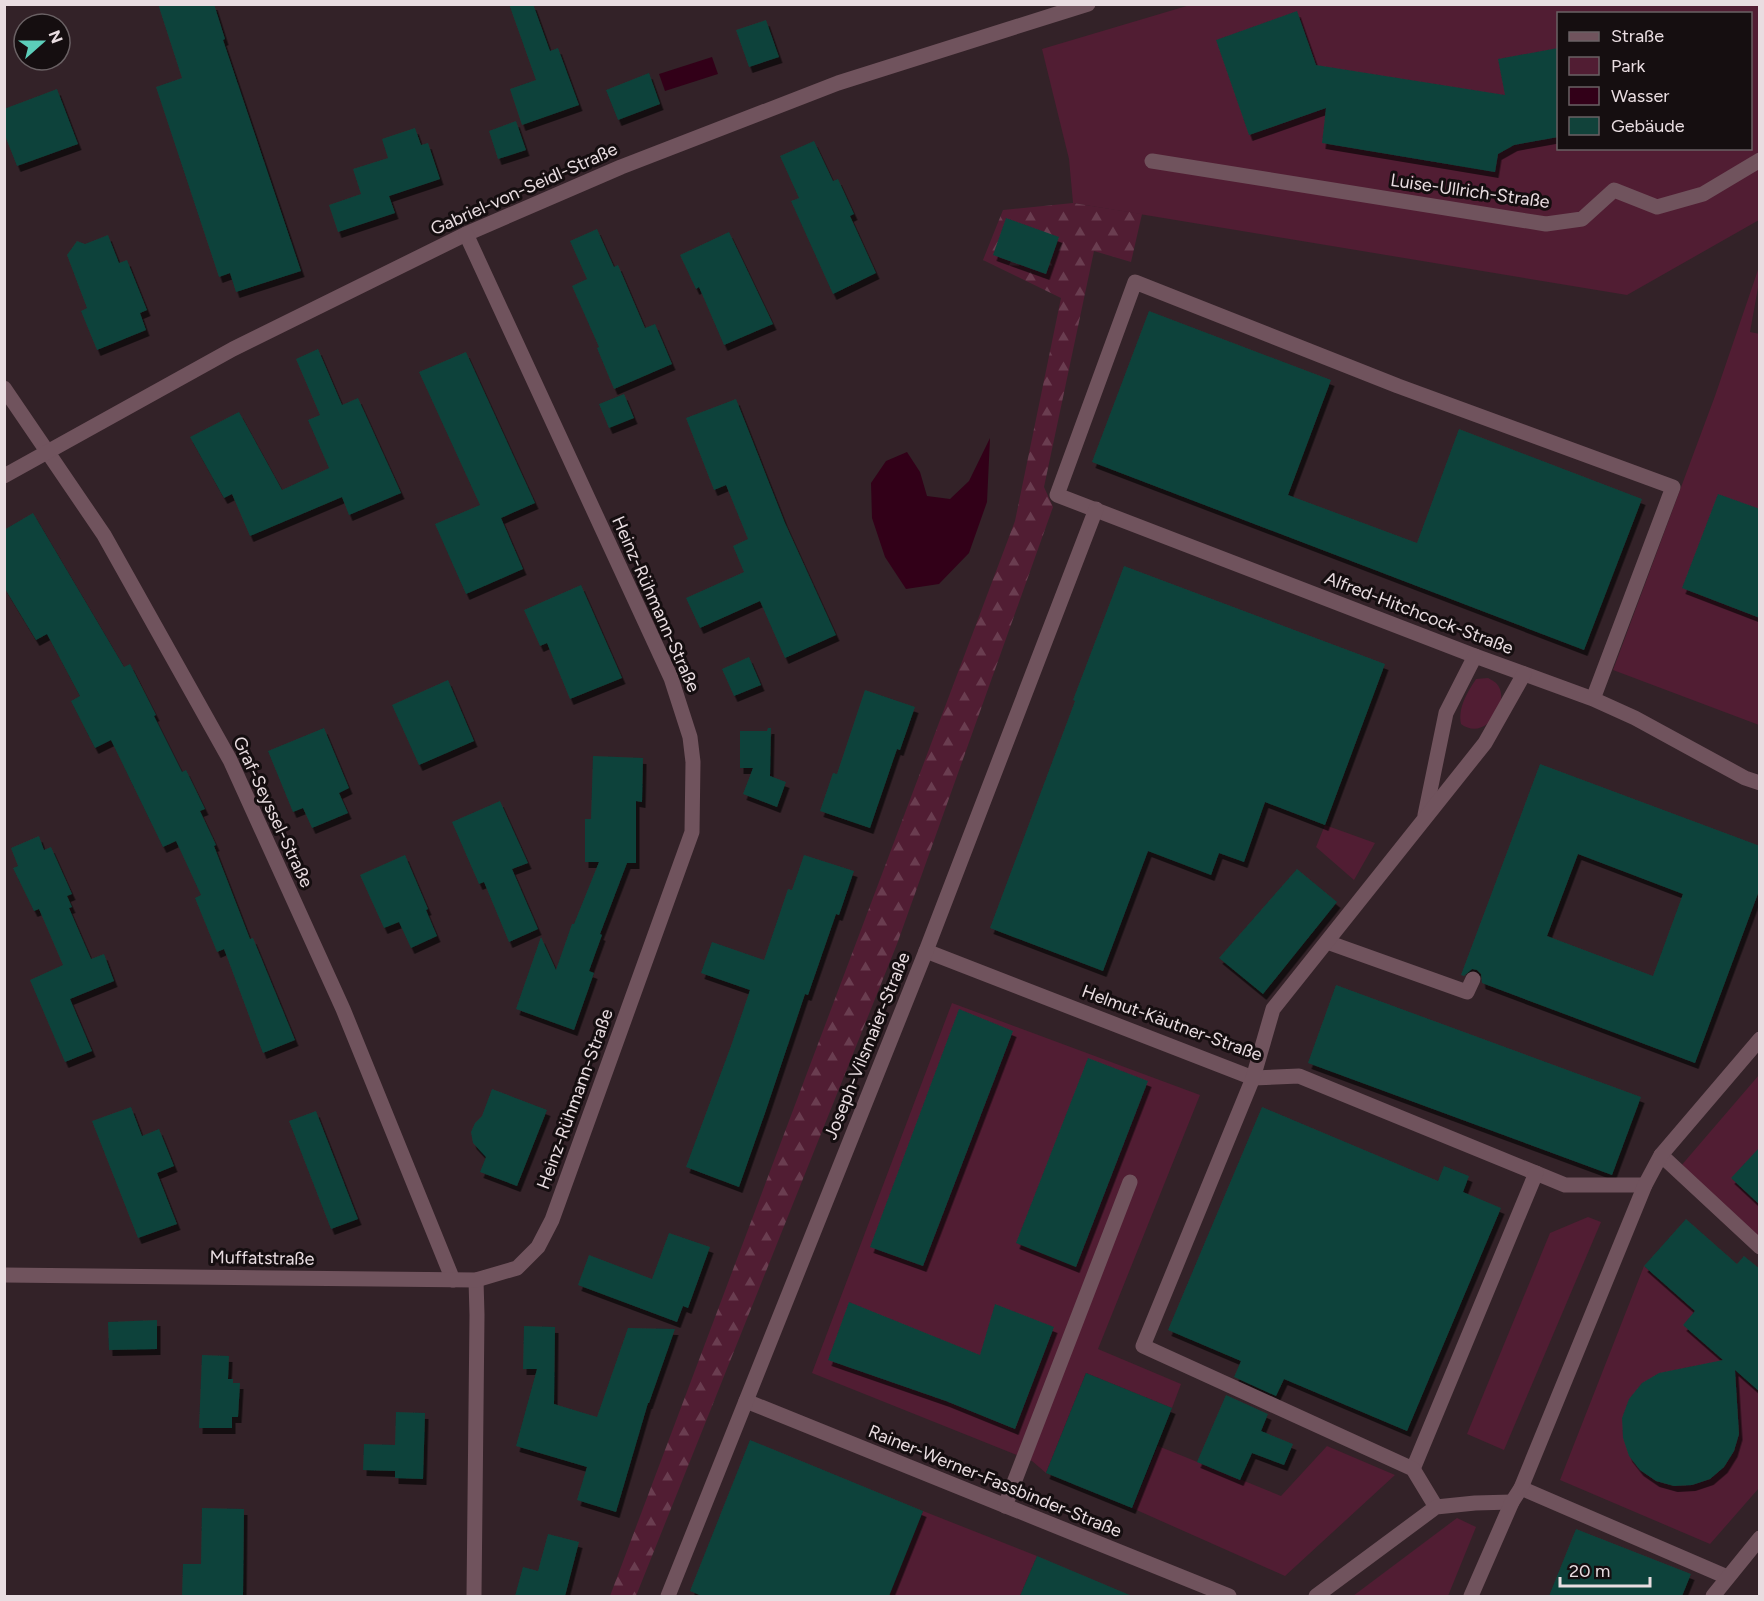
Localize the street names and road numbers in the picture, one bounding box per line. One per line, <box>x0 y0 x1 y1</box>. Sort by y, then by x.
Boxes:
street label: Gabriel-von-Seidl-Straße <box>427 138 621 240</box>
street label: Luise-Ullrich-Straße <box>1389 169 1551 213</box>
street label: Heinz-Rühmann-Straße <box>607 513 705 696</box>
street label: Alfred-Hitchcock-Straße <box>1322 567 1517 659</box>
street label: Graf-Seyssel-Straße <box>228 733 318 891</box>
street label: Joseph-Vilsmaier-Straße <box>819 949 915 1143</box>
street label: Helmut-Käutner-Straße <box>1079 980 1265 1066</box>
street label: Heinz-Rühmann-Straße <box>532 1006 618 1192</box>
street label: Muffatstraße <box>209 1246 315 1270</box>
street label: Rainer-Werner-Fassbinder-Straße <box>865 1420 1125 1542</box>

